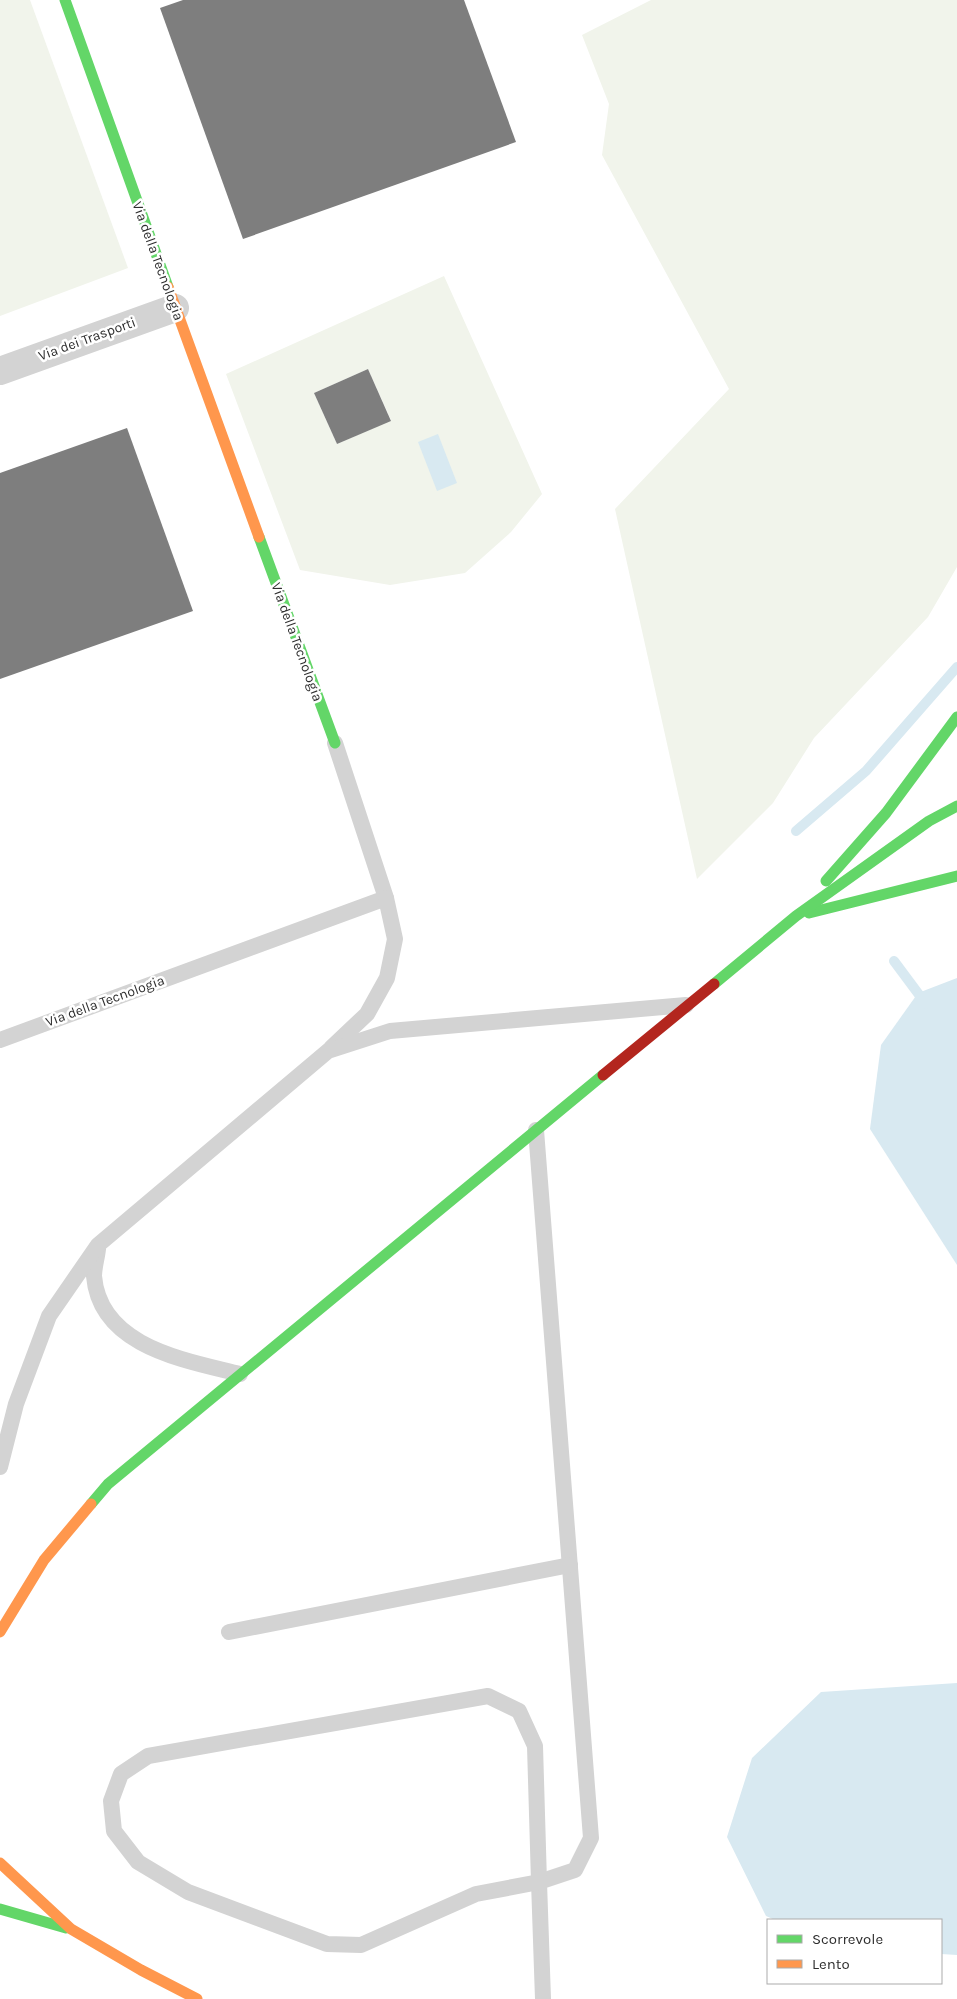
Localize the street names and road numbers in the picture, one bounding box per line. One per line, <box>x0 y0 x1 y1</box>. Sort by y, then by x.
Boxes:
street label: Via della Tecnologia <box>129 199 187 323</box>
street label: Via dei Trasporti <box>36 313 138 365</box>
street label: Via della Tecnologia <box>268 580 326 704</box>
street label: Via della Tecnologia <box>43 972 167 1030</box>

